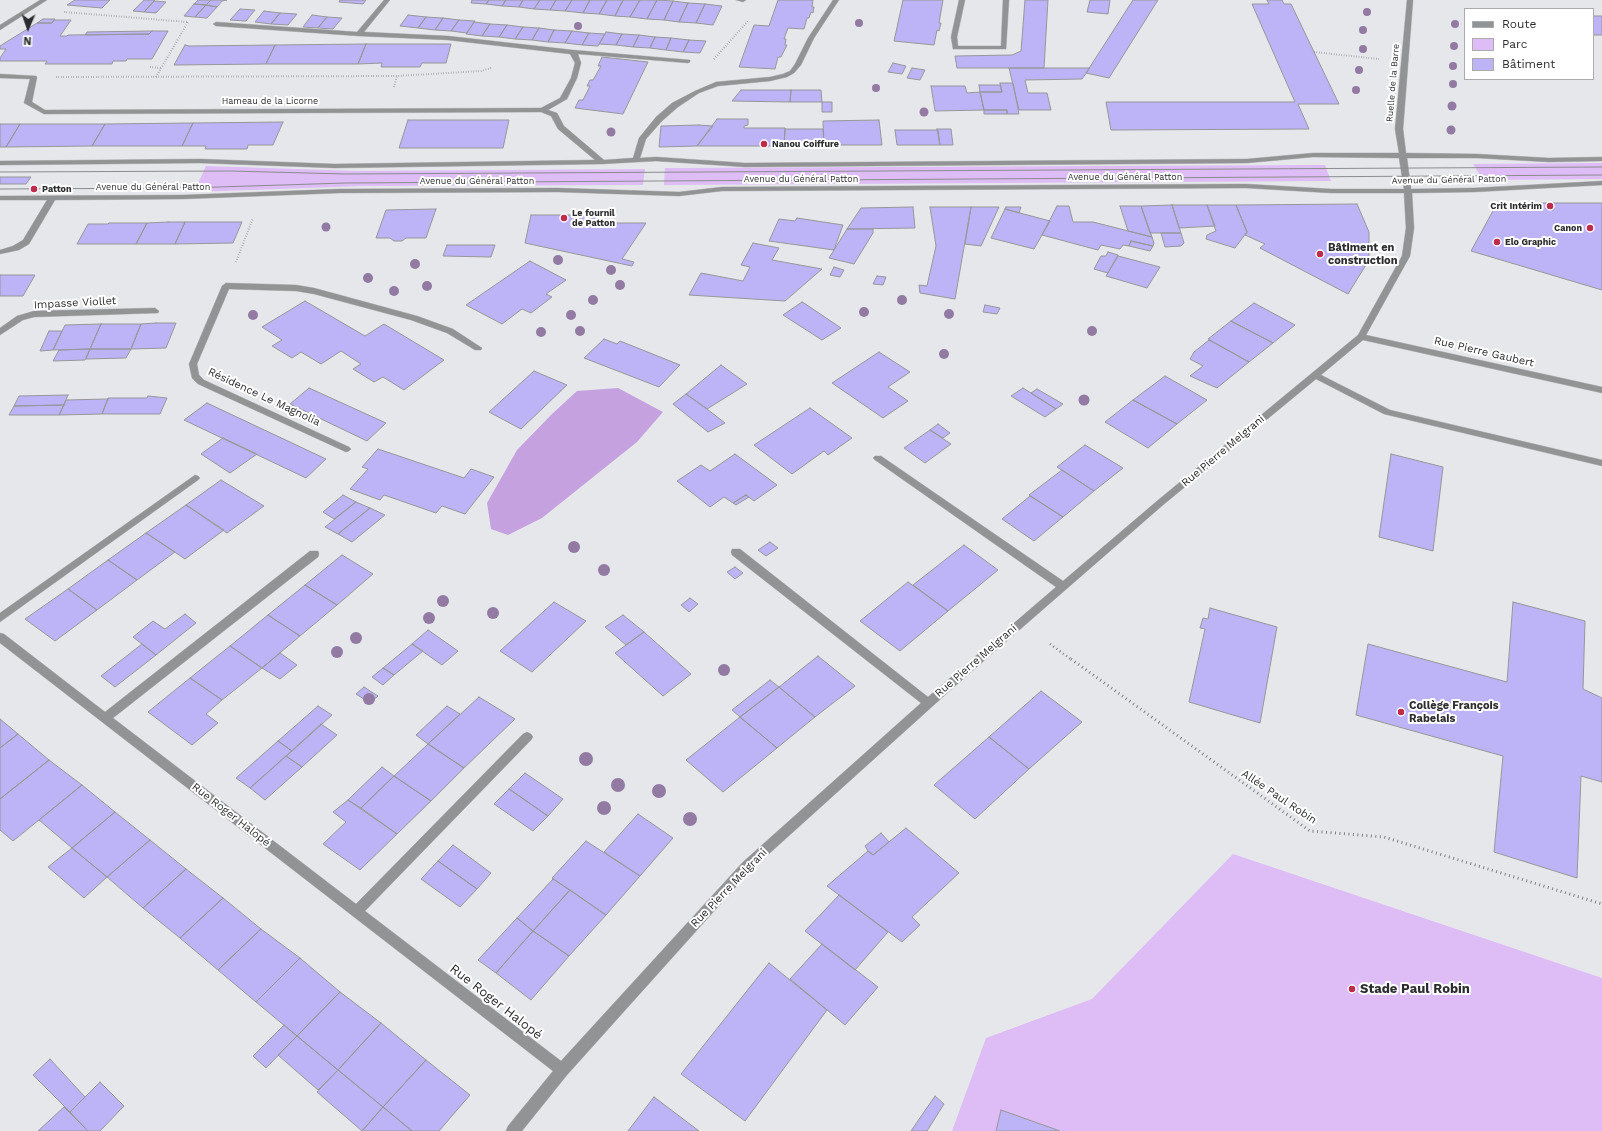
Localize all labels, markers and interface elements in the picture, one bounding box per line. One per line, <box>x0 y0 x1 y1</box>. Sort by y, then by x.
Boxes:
north arrow <box>8 8 48 48</box>
legend <box>1464 8 1594 80</box>
text: Route <box>1502 17 1536 31</box>
text: N <box>23 34 32 47</box>
text: Parc <box>1502 37 1528 51</box>
street label: Ruelle de la Barre <box>1384 43 1402 123</box>
text: Bâtiment <box>1502 57 1555 71</box>
street label: Hameau de la Licorne <box>222 96 318 106</box>
marker: Nanou Coiffure <box>759 139 769 149</box>
place label: Nanou Coiffure <box>772 139 839 149</box>
street label: Avenue du Général Patton <box>1068 172 1182 182</box>
street label: Avenue du Général Patton <box>744 174 858 184</box>
street label: Avenue du Général Patton <box>1392 174 1506 186</box>
street label: Avenue du Général Patton <box>420 176 534 186</box>
street label: Avenue du Général Patton <box>96 182 210 192</box>
marker: Patton <box>29 184 39 194</box>
place label: Patton <box>42 184 72 194</box>
place label: Crit Intérim <box>1490 201 1542 211</box>
marker: Crit Intérim <box>1545 201 1555 211</box>
place label: Le fournil de Patton <box>572 208 615 229</box>
marker: Le fournil de Patton <box>559 213 569 223</box>
place label: Canon <box>1554 223 1582 233</box>
marker: Canon <box>1585 223 1595 233</box>
marker: Elo Graphic <box>1492 237 1502 247</box>
place label: Elo Graphic <box>1505 237 1556 247</box>
place label: Bâtiment en construction <box>1328 241 1398 267</box>
marker: Bâtiment en construction <box>1315 249 1325 259</box>
street label: Impasse Viollet <box>33 294 117 312</box>
street label: Rue Pierre Gaubert <box>1433 334 1535 370</box>
street label: Résidence Le Magnolia <box>206 365 322 429</box>
street label: Rue Pierre Melgrani <box>1179 412 1267 490</box>
street label: Rue Pierre Melgrani <box>932 622 1020 700</box>
place label: Collège François Rabelais <box>1409 699 1499 725</box>
marker: Collège François Rabelais <box>1396 707 1406 717</box>
street label: Allée Paul Robin <box>1239 767 1319 827</box>
street label: Rue Roger Halopé <box>189 780 273 850</box>
street label: Rue Pierre Melgrani <box>688 846 770 930</box>
street label: Rue Roger Halopé <box>447 961 545 1043</box>
place label: Stade Paul Robin <box>1360 981 1470 997</box>
marker: Stade Paul Robin <box>1347 984 1357 994</box>

